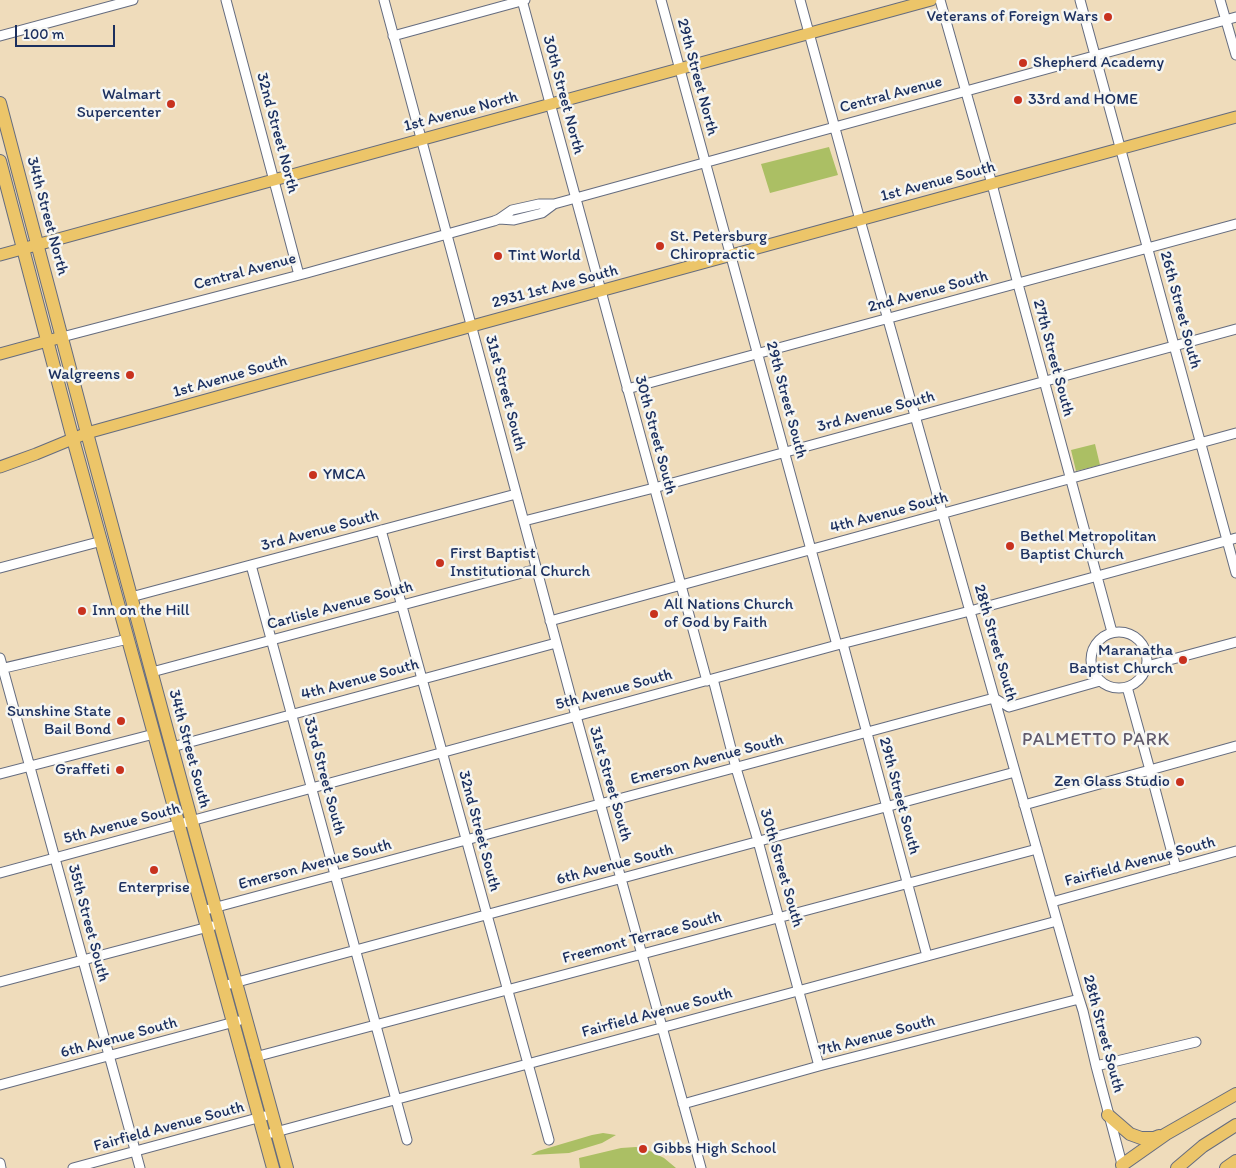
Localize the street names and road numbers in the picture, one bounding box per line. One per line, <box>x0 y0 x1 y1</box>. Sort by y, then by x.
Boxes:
street label: 29th Street North <box>672 16 722 138</box>
street label: 30th Street North <box>538 34 588 156</box>
street label: 32nd Street North <box>252 71 302 195</box>
street label: Central Avenue <box>838 72 944 118</box>
street label: 1st Avenue North <box>402 88 520 136</box>
street label: 34th Street North <box>22 155 72 277</box>
street label: 1st Avenue South <box>879 157 997 207</box>
street label: Central Avenue <box>192 249 298 295</box>
street label: 26th Street South <box>1155 249 1205 371</box>
street label: 2931 1st Ave South <box>490 261 620 313</box>
street label: 2nd Avenue South <box>866 267 990 317</box>
street label: 27th Street South <box>1028 297 1078 419</box>
street label: 31st Street South <box>480 333 530 453</box>
street label: 29th Street South <box>761 339 811 461</box>
street label: 1st Avenue South <box>171 352 289 402</box>
street label: 30th Street South <box>630 373 680 497</box>
street label: 3rd Avenue South <box>815 387 937 437</box>
street label: 4th Avenue South <box>828 488 950 538</box>
street label: 3rd Avenue South <box>259 506 381 556</box>
street label: Carlisle Avenue South <box>265 577 415 635</box>
street label: 28th Street South <box>969 582 1021 704</box>
street label: 4th Avenue South <box>299 655 421 705</box>
street label: 5th Avenue South <box>554 665 674 715</box>
street label: 34th Street South <box>164 688 214 810</box>
street label: 33rd Street South <box>299 715 349 837</box>
street label: 31st Street South <box>584 724 636 844</box>
street label: Emerson Avenue South <box>628 730 786 790</box>
street label: 29th Street South <box>874 735 924 857</box>
street label: 32nd Street South <box>454 768 504 894</box>
street label: 5th Avenue South <box>62 799 182 849</box>
street label: 30th Street South <box>755 807 807 929</box>
street label: Fairfield Avenue South <box>1063 833 1217 891</box>
street label: Emerson Avenue South <box>236 835 394 895</box>
street label: 6th Avenue South <box>555 840 675 890</box>
street label: 35th Street South <box>63 862 113 984</box>
street label: Freemont Terrace South <box>561 908 723 968</box>
street label: 28th Street South <box>1078 973 1128 1095</box>
street label: Fairfield Avenue South <box>580 984 734 1042</box>
street label: 7th Avenue South <box>817 1011 937 1061</box>
street label: 6th Avenue South <box>59 1013 179 1063</box>
street label: Fairfield Avenue South <box>92 1098 246 1156</box>

